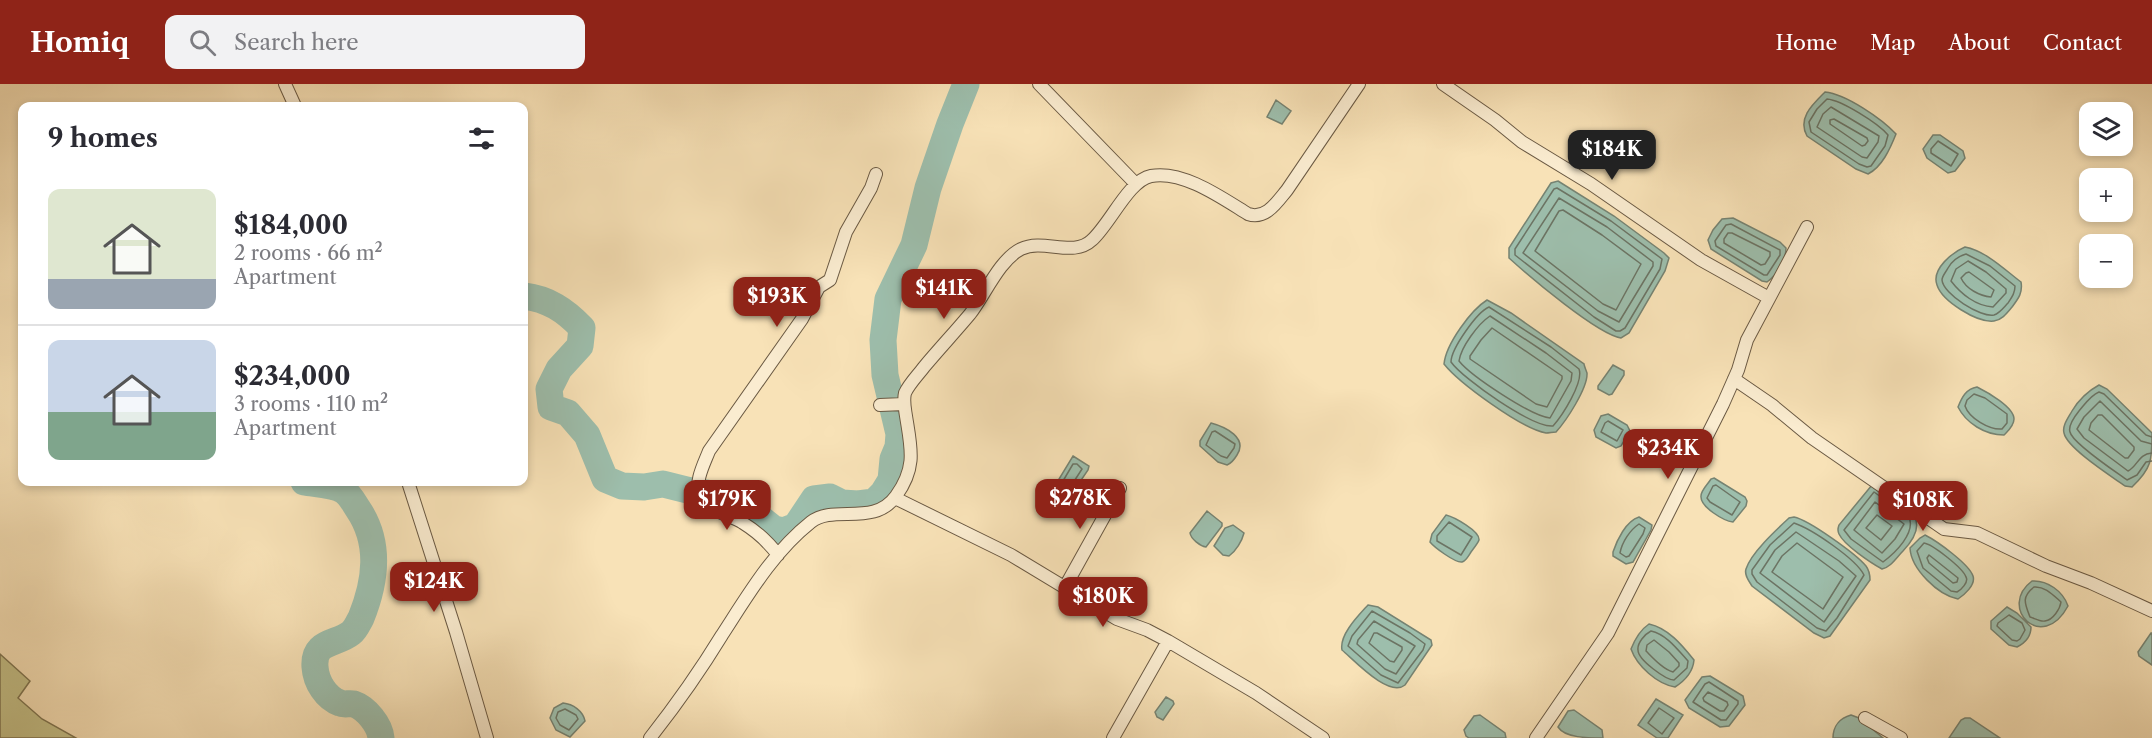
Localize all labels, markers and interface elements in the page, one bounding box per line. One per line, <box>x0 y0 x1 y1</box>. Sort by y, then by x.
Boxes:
search box <box>165 15 585 69</box>
text: Homiq <box>30 25 129 59</box>
icon: search <box>186 26 219 59</box>
text: Search here <box>234 29 359 56</box>
text: Home <box>1776 30 1837 55</box>
text: Map <box>1870 30 1915 55</box>
text: About <box>1948 30 2010 55</box>
text: Contact <box>2043 30 2122 55</box>
map controls <box>2079 102 2133 288</box>
button: layers <box>2079 102 2133 156</box>
text: 9 homes <box>48 122 158 154</box>
icon: filters <box>465 122 498 155</box>
pin: $184K <box>1570 130 1654 181</box>
text: $184K <box>1582 137 1642 161</box>
button: + <box>2079 168 2133 222</box>
text: $184,000 <box>234 209 348 241</box>
icon: home <box>96 213 168 285</box>
button: − <box>2079 234 2133 288</box>
text: 2 rooms · 66 m² <box>234 241 383 265</box>
text: Apartment <box>234 265 337 289</box>
pin: $141K <box>902 269 986 320</box>
text: $141K <box>916 276 973 300</box>
pin: $193K <box>735 277 819 328</box>
text: $193K <box>747 284 807 308</box>
text: $234,000 <box>234 360 351 392</box>
icon: home <box>96 364 168 436</box>
text: 3 rooms · 110 m² <box>234 392 388 416</box>
text: Apartment <box>234 416 337 440</box>
pin: $234K <box>1626 429 1710 480</box>
text: $234K <box>1637 436 1699 460</box>
pin: $278K <box>1038 479 1122 530</box>
pin: $179K <box>685 480 769 531</box>
pin: $108K <box>1881 481 1965 532</box>
text: $278K <box>1049 486 1111 510</box>
text: $179K <box>698 487 756 511</box>
text: $108K <box>1892 488 1954 512</box>
pin: $124K <box>392 562 476 613</box>
text: $124K <box>404 569 464 593</box>
pin: $180K <box>1061 577 1145 628</box>
text: $180K <box>1072 584 1134 608</box>

